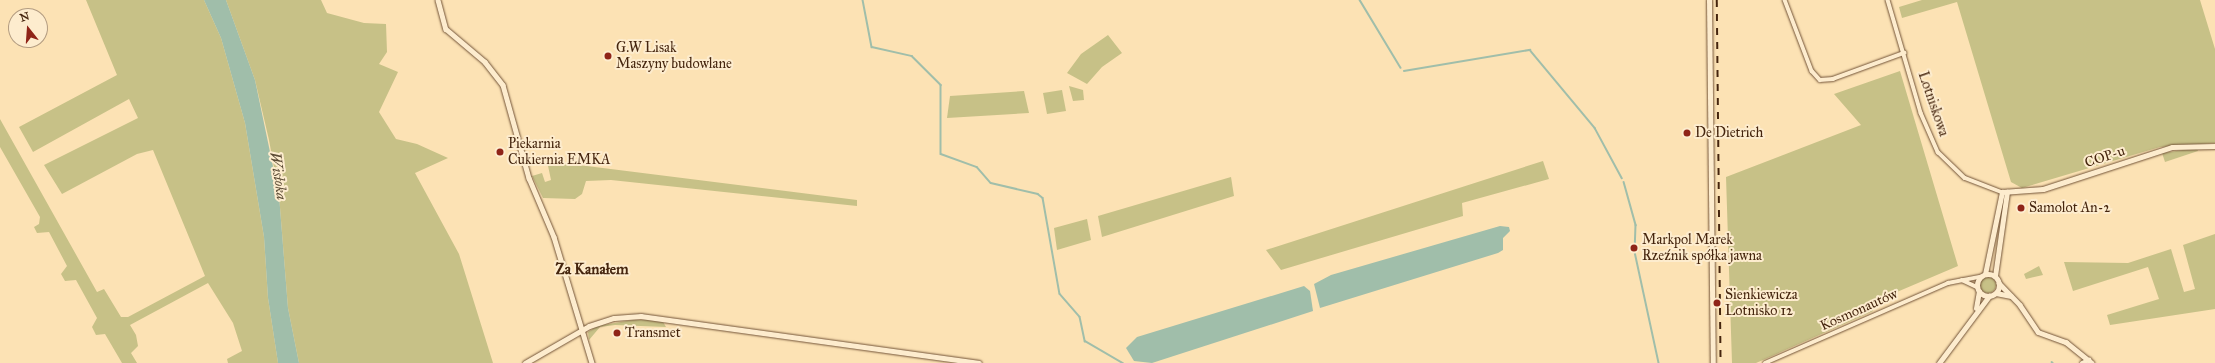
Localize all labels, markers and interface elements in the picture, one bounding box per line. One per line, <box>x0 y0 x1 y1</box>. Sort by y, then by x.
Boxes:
north arrow <box>8 8 48 48</box>
text: N <box>18 9 31 25</box>
place label: G.W Lisak Maszyny budowlane <box>616 40 732 72</box>
marker: G.W Lisak Maszyny budowlane <box>603 51 613 61</box>
street label: Lotniskowa <box>1914 69 1952 139</box>
place label: De Dietrich <box>1695 125 1763 141</box>
marker: De Dietrich <box>1682 128 1692 138</box>
place label: Piekarnia Cukiernia EMKA <box>508 136 611 168</box>
street label: COP-u <box>2083 143 2127 171</box>
marker: Piekarnia Cukiernia EMKA <box>495 147 505 157</box>
water label: Wisłoka <box>265 151 291 201</box>
place label: Samolot An-2 <box>2029 200 2110 216</box>
marker: Samolot An-2 <box>2016 203 2026 213</box>
place label: Markpol Marek Rzeźnik spółka jawna <box>1642 232 1762 264</box>
marker: Markpol Marek Rzeźnik spółka jawna <box>1629 243 1639 253</box>
district label: Za Kanałem <box>555 261 629 279</box>
street label: Kosmonautów <box>1818 285 1900 335</box>
place label: Sienkiewicza Lotnisko 12 <box>1725 287 1798 320</box>
marker: Sienkiewicza Lotnisko 12 <box>1712 298 1722 308</box>
place label: Transmet <box>625 325 681 341</box>
marker: Transmet <box>612 328 622 338</box>

